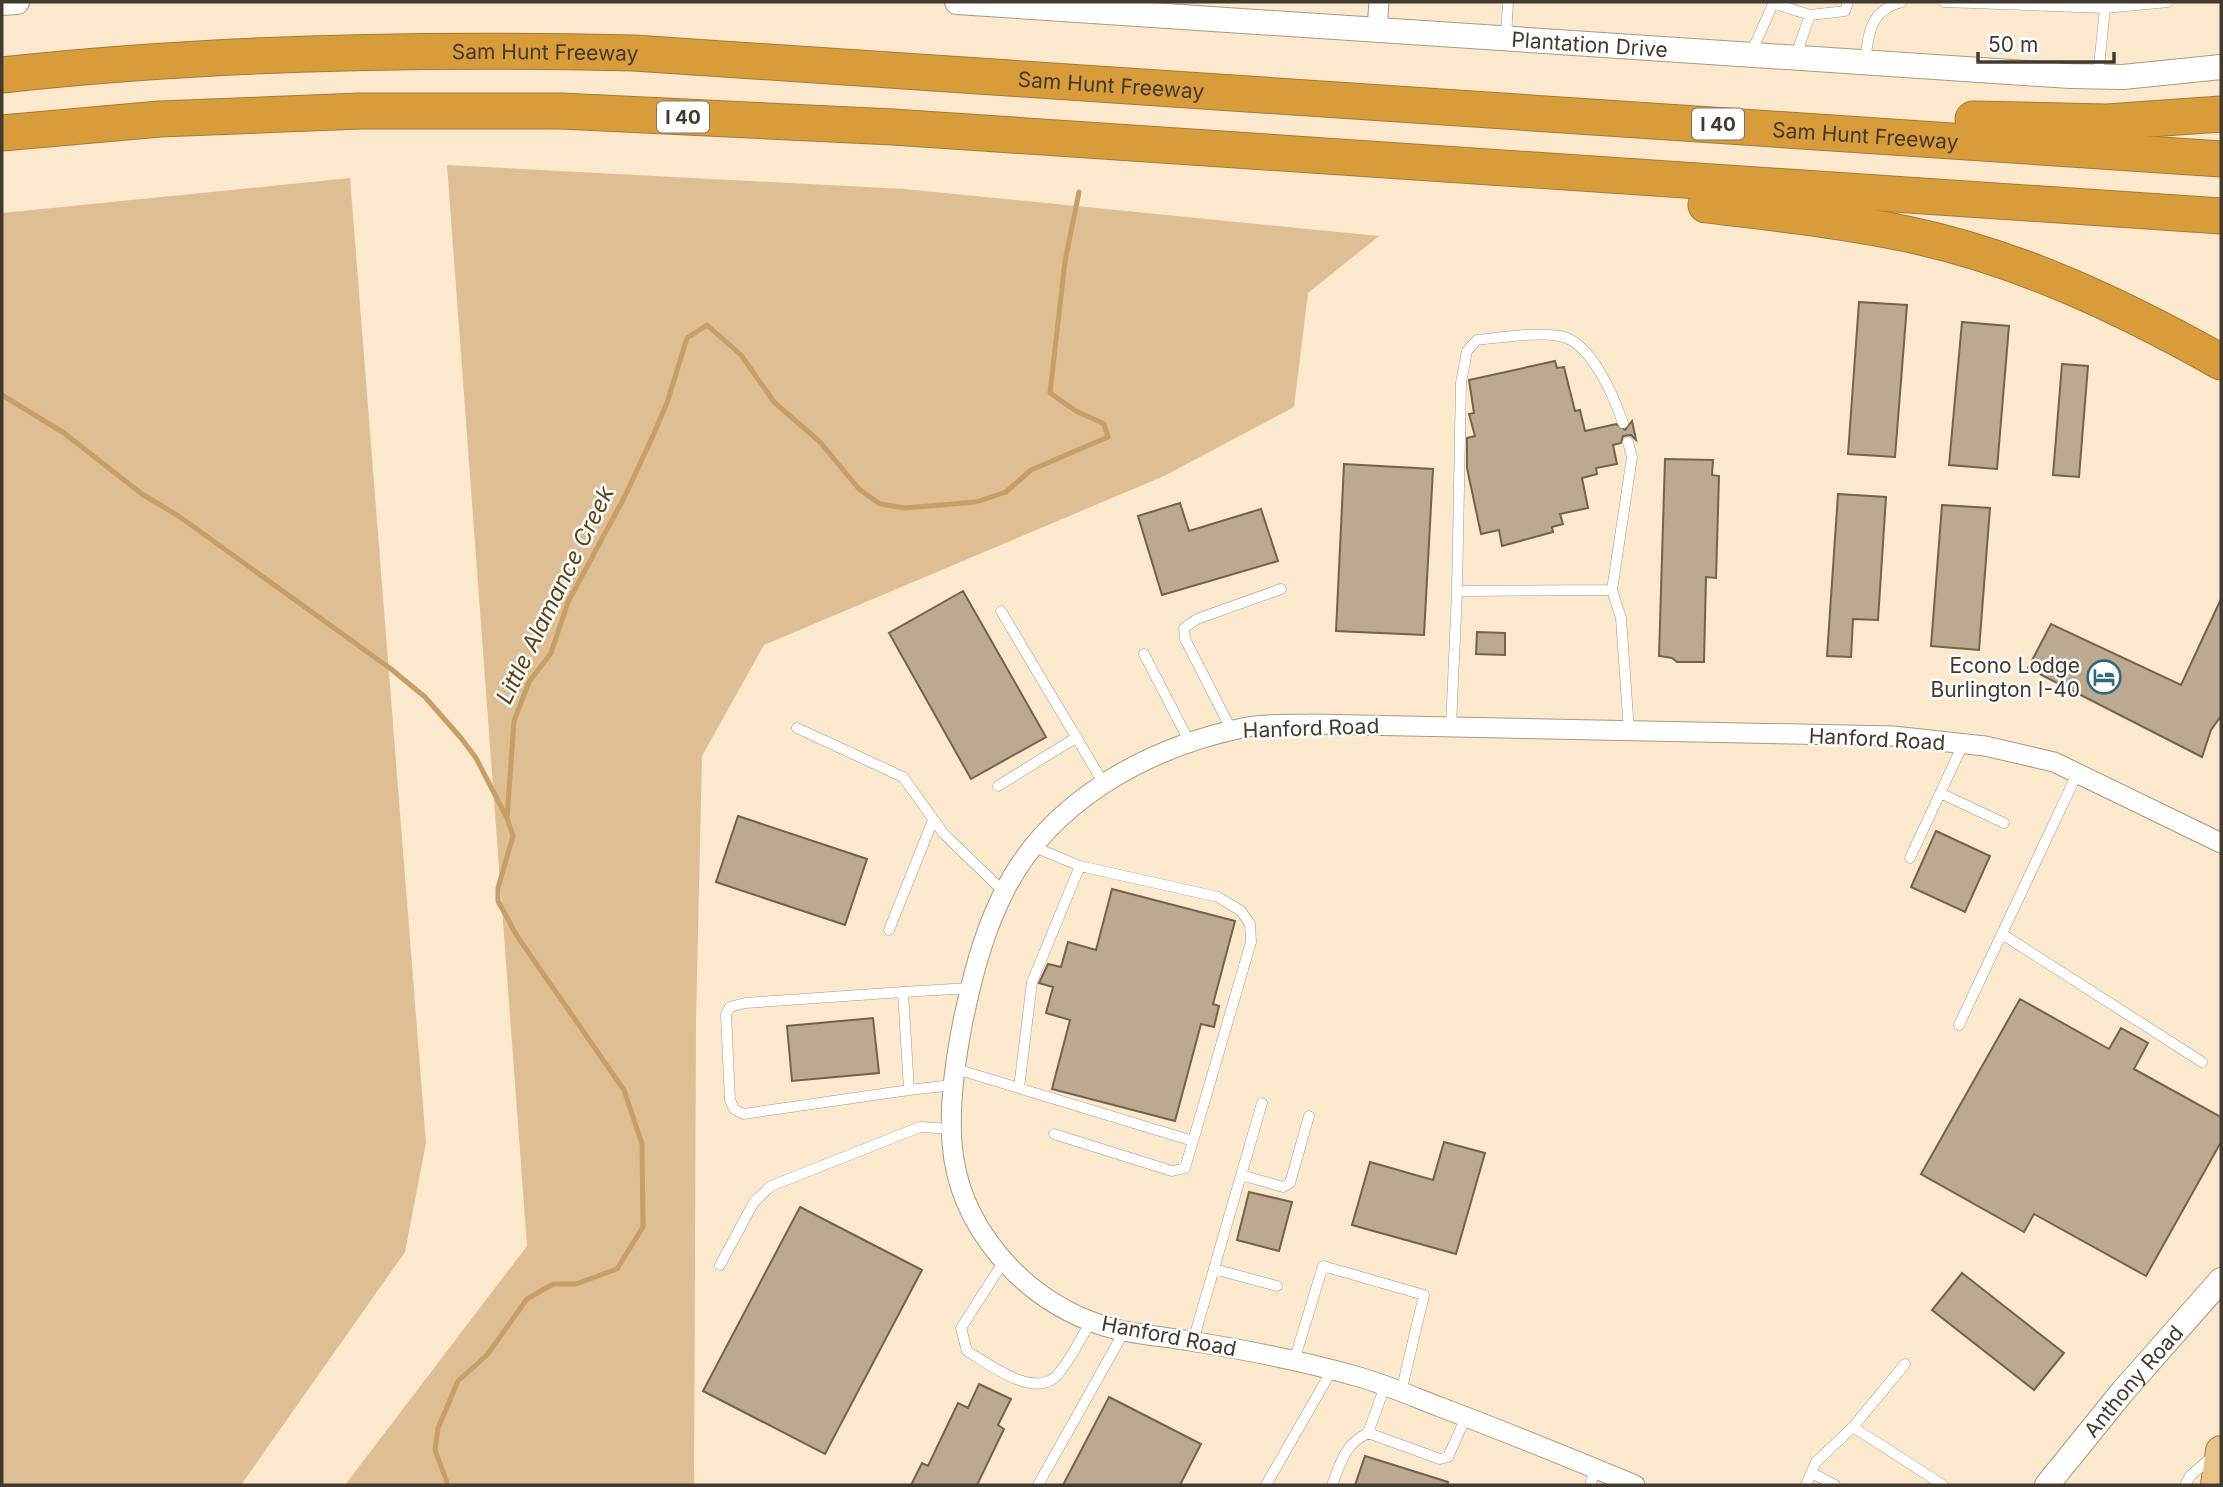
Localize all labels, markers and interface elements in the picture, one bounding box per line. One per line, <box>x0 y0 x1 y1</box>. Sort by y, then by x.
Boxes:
scale bar <box>1978 21 2114 65</box>
street label: Plantation Drive <box>1511 26 1669 62</box>
text: 50 m <box>1988 32 2038 57</box>
street label: Sam Hunt Freeway <box>452 39 639 66</box>
street label: Sam Hunt Freeway <box>1017 66 1205 104</box>
road number: I 40 <box>657 102 709 132</box>
road number: I 40 <box>1692 108 1744 140</box>
street label: Sam Hunt Freeway <box>1771 117 1960 154</box>
water label: Little Alamance Creek <box>490 481 620 708</box>
place label: Econo Lodge Burlington I-40 <box>1930 653 2080 702</box>
hotel icon: Econo Lodge Burlington I-40 <box>2085 658 2123 696</box>
street label: Hanford Road <box>1242 713 1380 743</box>
street label: Hanford Road <box>1808 723 1946 755</box>
street label: Hanford Road <box>1100 1311 1238 1361</box>
street label: Anthony Road <box>2078 1320 2188 1442</box>

